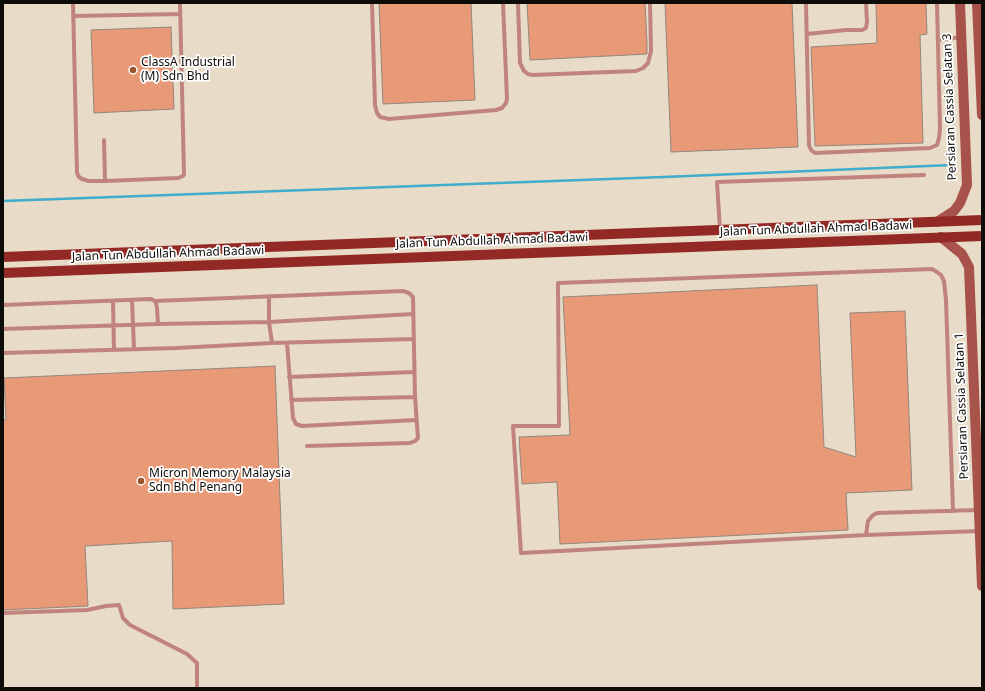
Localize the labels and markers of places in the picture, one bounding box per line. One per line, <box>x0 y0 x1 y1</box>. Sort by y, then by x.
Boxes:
place label: ClassA Industrial (M) Sdn Bhd <box>141 56 235 84</box>
marker: ClassA Industrial (M) Sdn Bhd <box>128 65 138 75</box>
place label: Micron Memory Malaysia Sdn Bhd Penang <box>149 467 291 495</box>
marker: Micron Memory Malaysia Sdn Bhd Penang <box>136 476 146 486</box>

